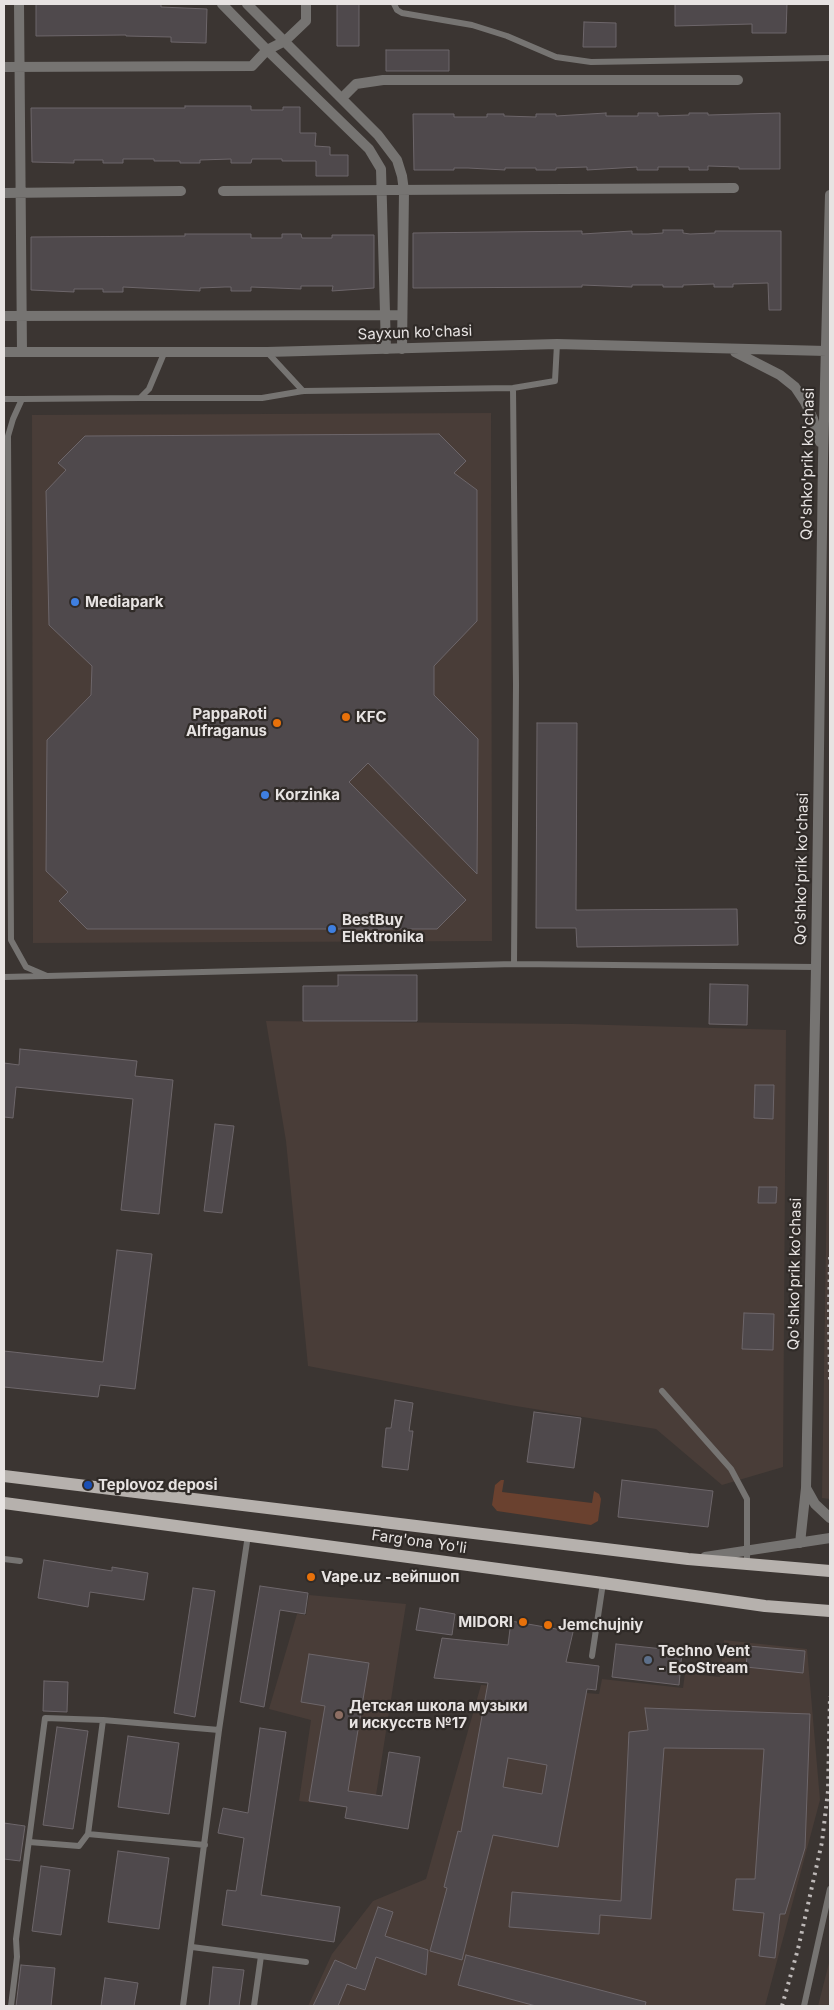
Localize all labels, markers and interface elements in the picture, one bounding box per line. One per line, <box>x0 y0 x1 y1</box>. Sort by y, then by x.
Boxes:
street label: Sayxun ko'chasi <box>357 322 473 344</box>
street label: Qo'shko'prik ko'chasi <box>798 388 818 540</box>
place label: Mediapark <box>85 593 163 611</box>
marker: Mediapark <box>69 596 81 608</box>
place label: PappaRoti Alfraganus <box>186 705 267 740</box>
place label: KFC <box>356 708 387 726</box>
marker: KFC <box>340 711 352 723</box>
marker: PappaRoti Alfraganus <box>271 717 283 729</box>
place label: Korzinka <box>275 786 340 804</box>
marker: Korzinka <box>259 789 271 801</box>
street label: Qo'shko'prik ko'chasi <box>792 793 812 945</box>
place label: BestBuy Elektronika <box>342 911 424 946</box>
marker: BestBuy Elektronika <box>326 923 338 935</box>
street label: Qo'shko'prik ko'chasi <box>785 1198 805 1350</box>
place label: Teplovoz deposi <box>98 1476 218 1494</box>
marker: Teplovoz deposi <box>82 1479 94 1491</box>
street label: Farg'ona Yo'li <box>370 1526 468 1558</box>
place label: Vape.uz -вейпшоп <box>321 1568 459 1586</box>
marker: Vape.uz -вейпшоп <box>305 1571 317 1583</box>
place label: MIDORI <box>458 1613 513 1631</box>
marker: MIDORI <box>517 1616 529 1628</box>
place label: Jemchujniy <box>558 1616 643 1634</box>
marker: Jemchujniy <box>542 1619 554 1631</box>
place label: Techno Vent - EcoStream <box>658 1642 750 1677</box>
marker: Techno Vent - EcoStream <box>642 1654 654 1666</box>
place label: Детская школа музыки и искусств №17 <box>349 1697 527 1732</box>
marker: Детская школа музыки и искусств №17 <box>333 1709 345 1721</box>

